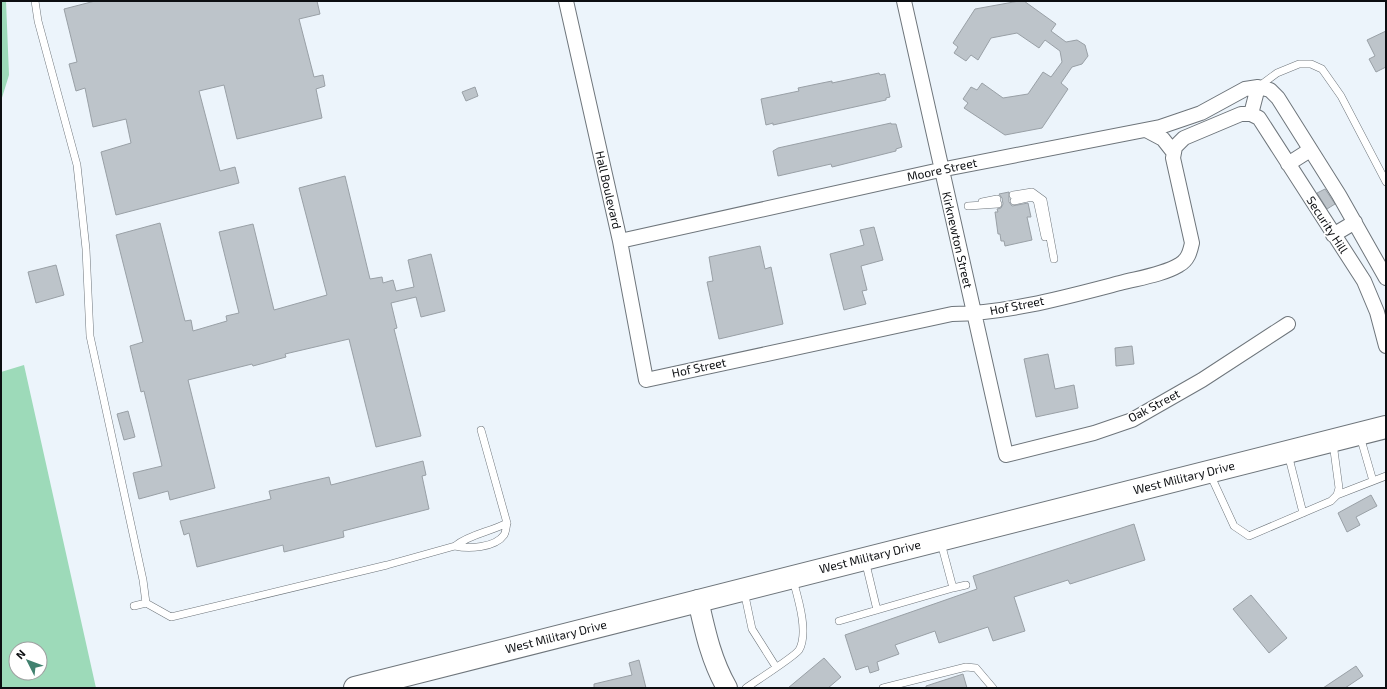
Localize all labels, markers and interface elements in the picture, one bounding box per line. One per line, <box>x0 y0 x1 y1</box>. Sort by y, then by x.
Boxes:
street label: Hall Boulevard <box>593 149 625 230</box>
street label: Moore Street <box>905 155 979 183</box>
street label: Kirknewton Street <box>940 190 976 290</box>
street label: Security Hill <box>1304 193 1352 256</box>
street label: Hof Street <box>988 293 1046 317</box>
street label: Hof Street <box>670 354 728 380</box>
street label: Oak Street <box>1125 385 1182 425</box>
street label: West Military Drive <box>1132 458 1236 496</box>
street label: West Military Drive <box>818 537 922 575</box>
street label: West Military Drive <box>504 617 608 655</box>
north arrow <box>8 641 48 681</box>
text: N <box>13 647 28 661</box>

